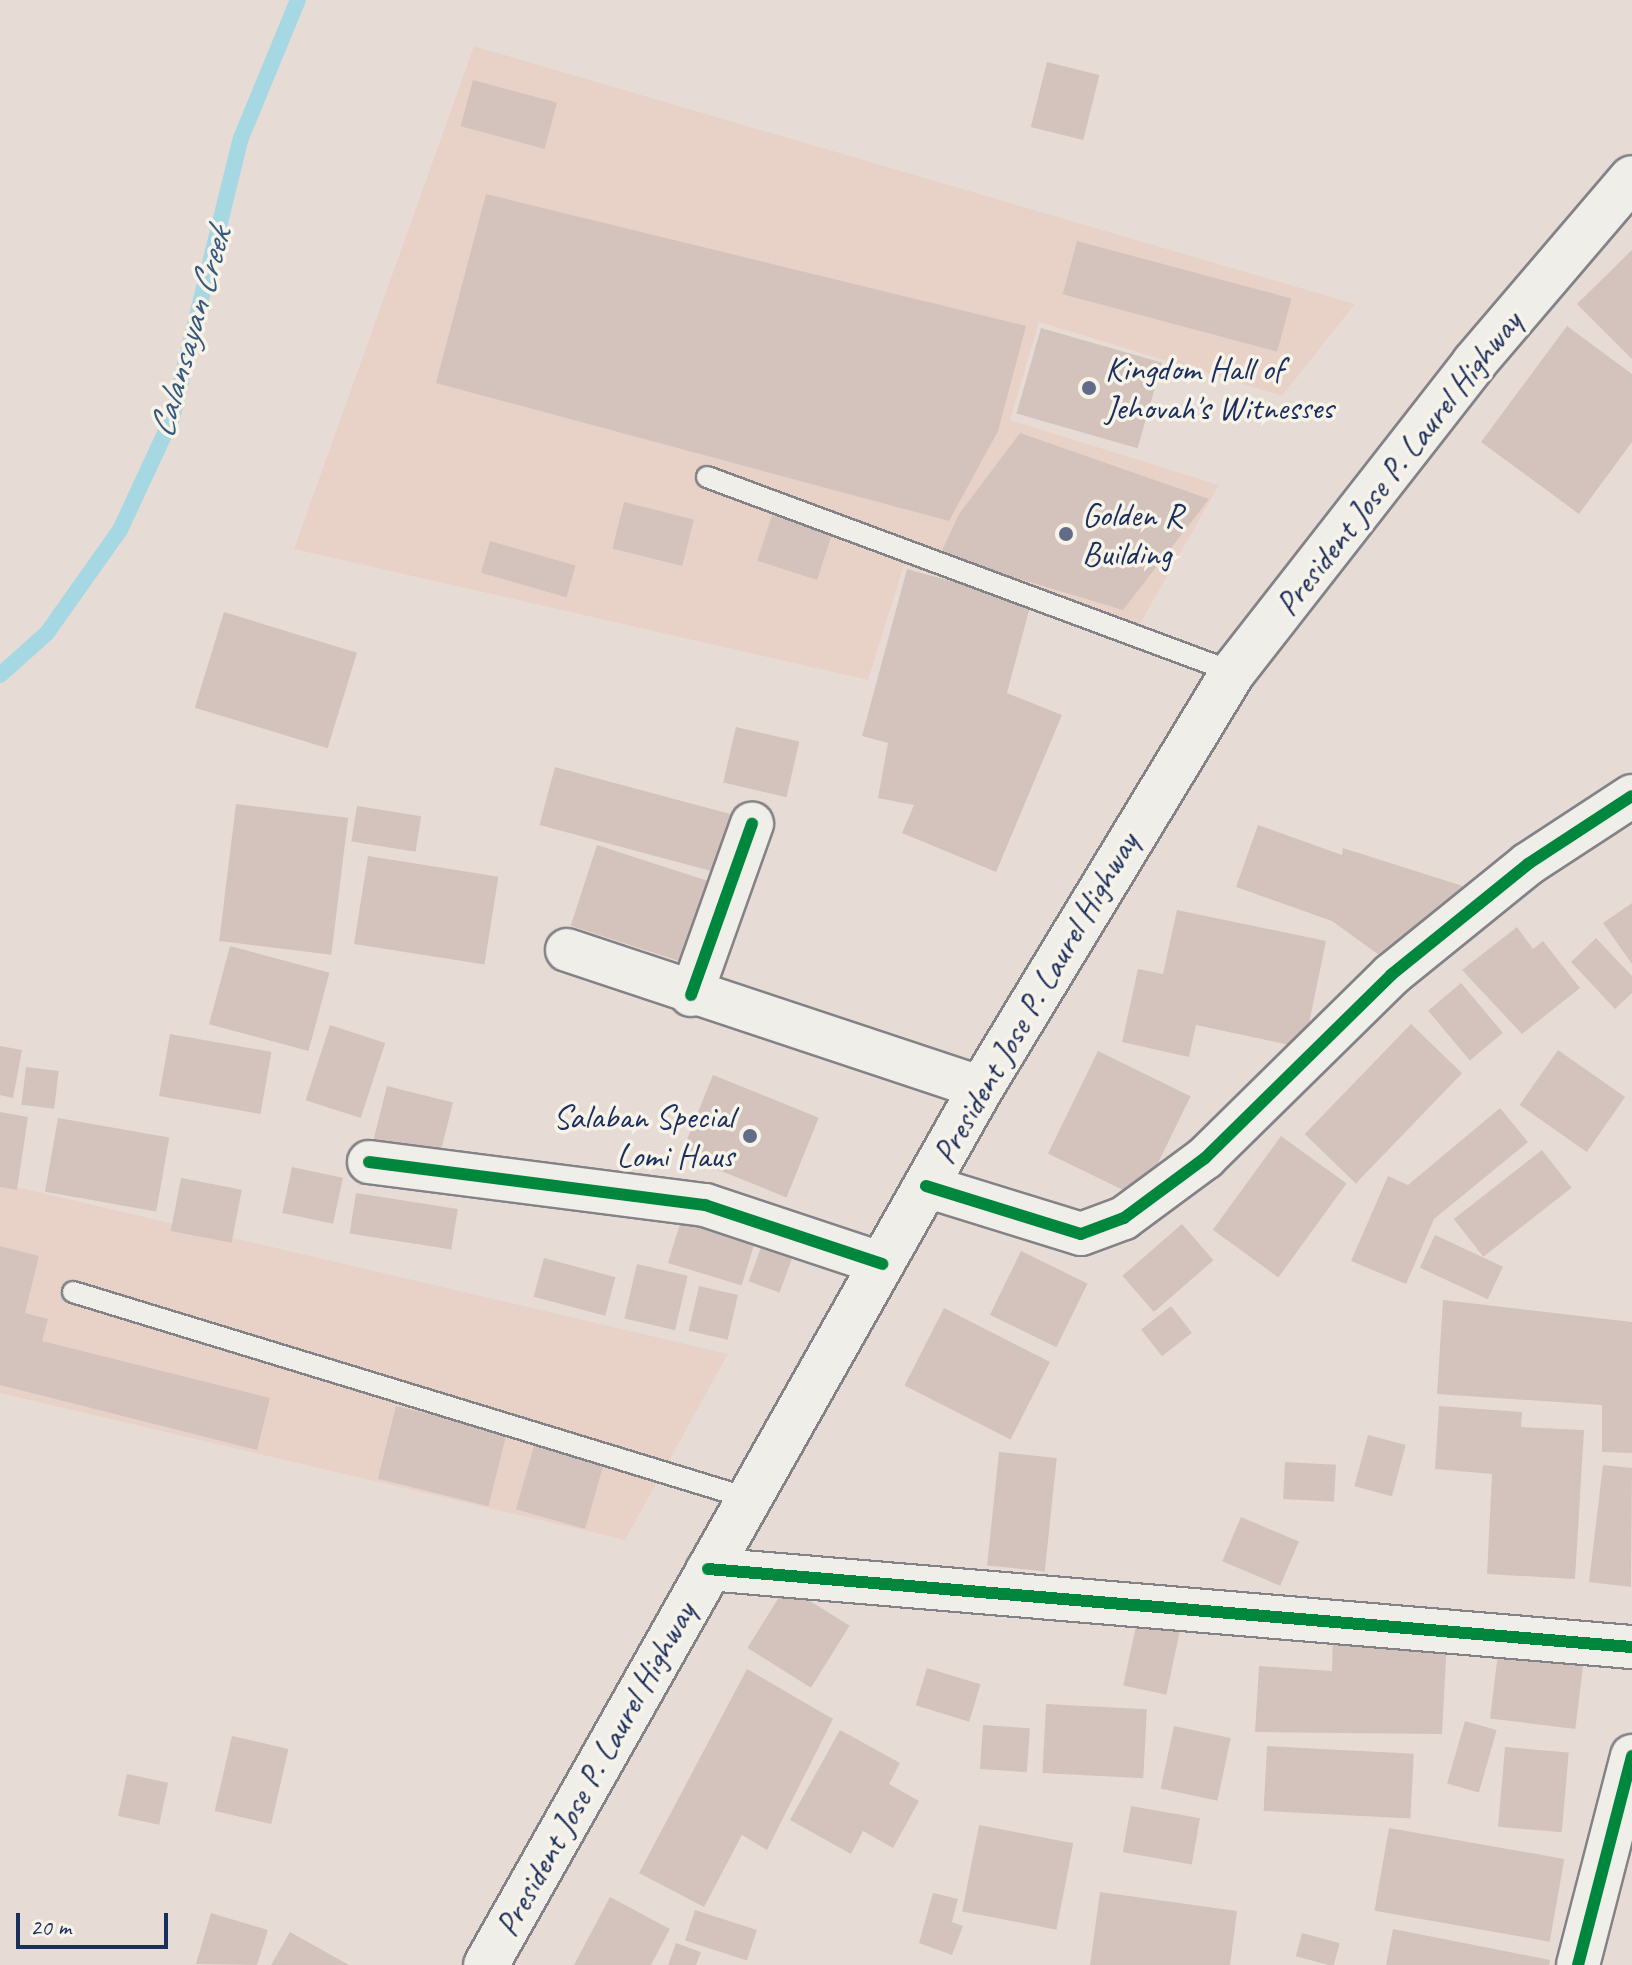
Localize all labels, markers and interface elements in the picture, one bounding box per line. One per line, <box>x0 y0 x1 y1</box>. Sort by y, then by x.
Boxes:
water label: Calansayan Creek <box>140 223 240 443</box>
street label: President Jose P. Laurel Highway <box>1266 303 1530 623</box>
place label: Kingdom Hall of Jehovah's Witnesses <box>1105 348 1334 428</box>
marker: Kingdom Hall of Jehovah's Witnesses <box>1080 379 1098 397</box>
place label: Golden R Building <box>1082 494 1183 574</box>
marker: Golden R Building <box>1057 525 1075 543</box>
street label: President Jose P. Laurel Highway <box>924 825 1146 1171</box>
place label: Salaban Special Lomi Haus <box>553 1096 734 1176</box>
marker: Salaban Special Lomi Haus <box>741 1127 759 1145</box>
street label: President Jose P. Laurel Highway <box>486 1595 704 1943</box>
scale bar <box>20 1897 172 1947</box>
text: 20 m <box>30 1912 71 1942</box>

